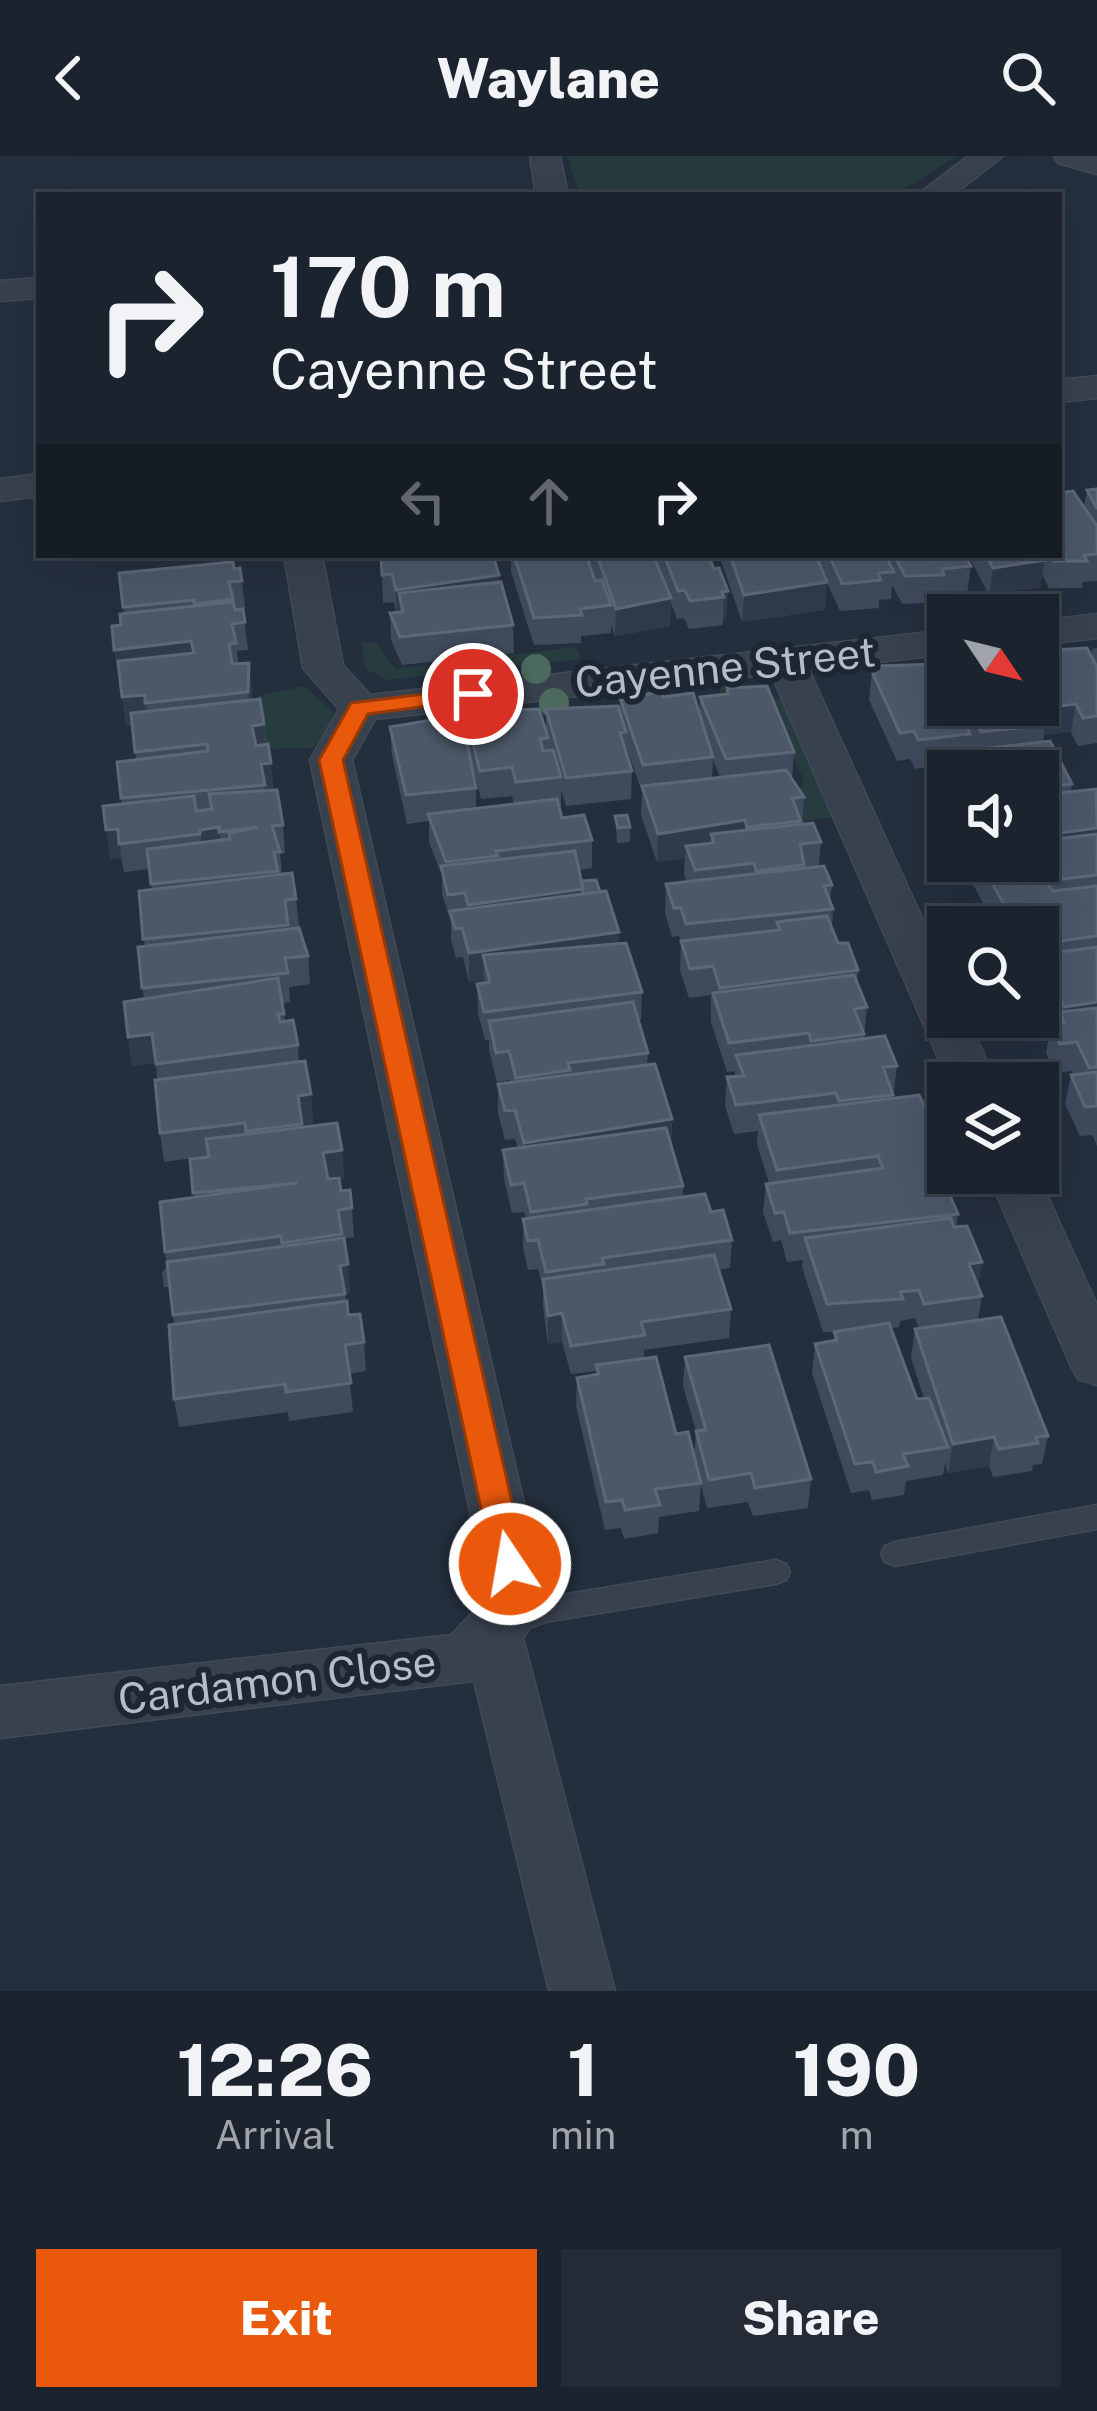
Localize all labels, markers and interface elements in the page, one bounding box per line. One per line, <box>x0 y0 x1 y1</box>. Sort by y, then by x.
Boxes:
icon: back <box>36 45 102 111</box>
icon: search <box>995 45 1061 111</box>
text: Waylane <box>437 47 660 110</box>
text: 170 m <box>270 237 506 336</box>
icon: right <box>72 240 228 396</box>
text: Cayenne Street <box>270 338 658 401</box>
icon: left <box>390 468 456 534</box>
icon: ahead <box>516 468 582 534</box>
icon: right <box>642 468 708 534</box>
north arrow <box>927 594 1059 726</box>
map controls <box>927 594 1059 1194</box>
street label: Cayenne Street <box>572 626 878 707</box>
pin <box>422 643 524 745</box>
icon: arrive <box>440 661 506 727</box>
button: sound <box>927 750 1059 882</box>
button: search <box>927 906 1059 1038</box>
button: layers <box>927 1062 1059 1194</box>
position arrow <box>447 1501 573 1627</box>
street label: Cardamon Close <box>115 1636 439 1723</box>
text: 12:26 <box>177 2028 373 2112</box>
text: 1 <box>567 2028 599 2112</box>
text: 190 <box>793 2028 920 2112</box>
text: Arrival <box>215 2112 335 2158</box>
text: min <box>550 2112 616 2158</box>
text: m <box>840 2112 873 2158</box>
button: Exit <box>36 2249 537 2387</box>
button: Share <box>561 2249 1061 2387</box>

